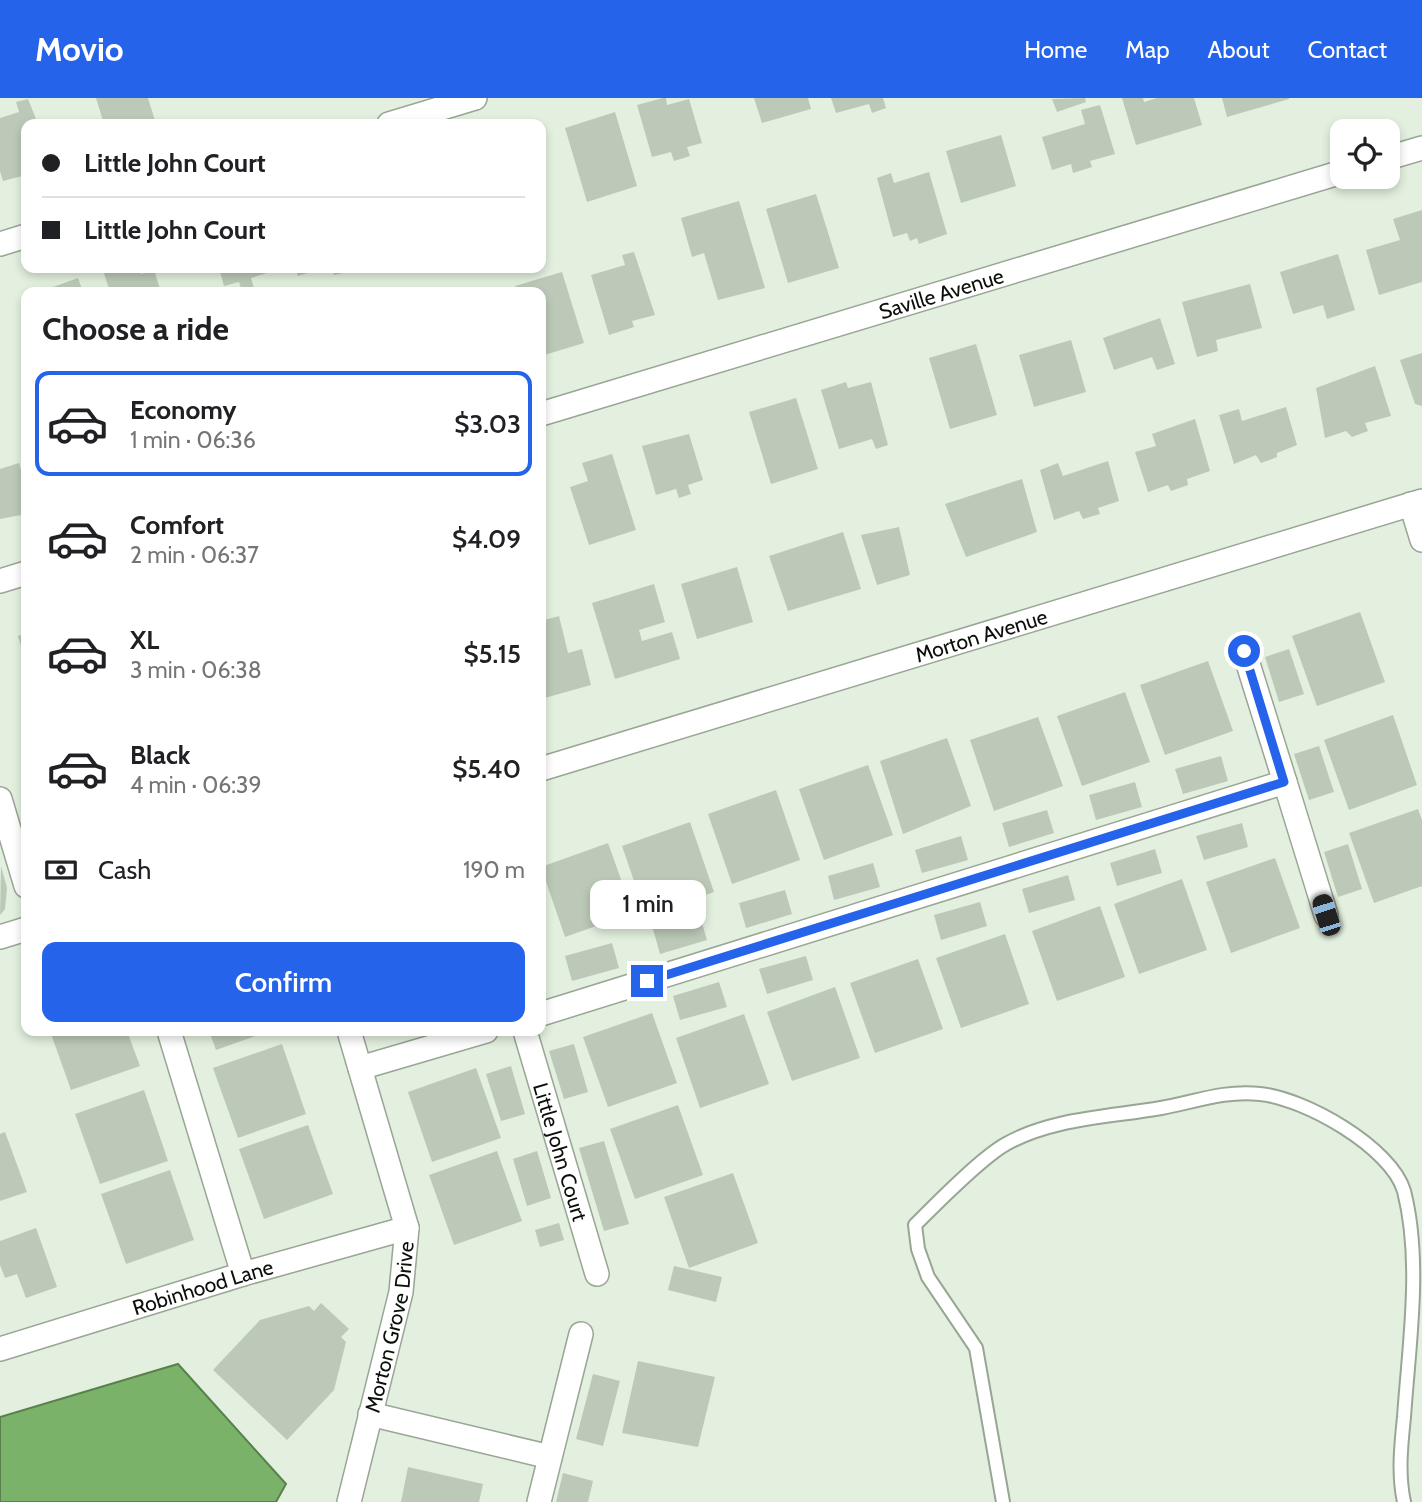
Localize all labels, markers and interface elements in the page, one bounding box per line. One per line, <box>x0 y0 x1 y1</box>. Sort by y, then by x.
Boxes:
text: Movio <box>35 29 124 69</box>
text: Home <box>1024 35 1087 64</box>
text: Map <box>1125 35 1170 64</box>
text: About <box>1208 35 1270 64</box>
text: Contact <box>1308 35 1387 64</box>
map controls <box>1330 119 1400 189</box>
button: locate <box>1330 119 1400 189</box>
text: Little John Court <box>84 147 266 179</box>
text: Little John Court <box>84 214 266 246</box>
street label: Saville Avenue <box>876 262 1007 324</box>
text: Choose a ride <box>42 309 229 348</box>
icon: car <box>46 392 109 455</box>
text: Economy <box>130 394 236 426</box>
text: $3.03 <box>454 408 521 440</box>
text: 1 min · 06:36 <box>130 426 256 454</box>
icon: car <box>46 507 109 570</box>
text: Comfort <box>130 509 224 541</box>
text: $4.09 <box>452 523 521 555</box>
text: 2 min · 06:37 <box>130 541 259 569</box>
street label: Morton Avenue <box>912 603 1050 667</box>
icon: car <box>46 622 109 685</box>
text: XL <box>130 624 159 656</box>
route start <box>1228 635 1260 667</box>
text: $5.15 <box>463 638 521 670</box>
text: 3 min · 06:38 <box>130 656 262 684</box>
icon: car <box>46 737 109 800</box>
text: Black <box>130 739 190 771</box>
text: $5.40 <box>452 753 521 785</box>
text: 4 min · 06:39 <box>130 771 262 799</box>
icon: cash <box>42 851 80 889</box>
text: Cash <box>98 854 151 886</box>
text: 190 m <box>463 856 525 884</box>
callout: 1 min <box>589 880 705 928</box>
text: 1 min <box>622 890 674 918</box>
car <box>1310 892 1343 938</box>
button: Confirm <box>42 942 525 1022</box>
route end <box>631 965 663 997</box>
street label: Little John Court <box>529 1080 593 1224</box>
street label: Morton Grove Drive <box>359 1240 418 1415</box>
street label: Robinhood Lane <box>129 1254 276 1320</box>

